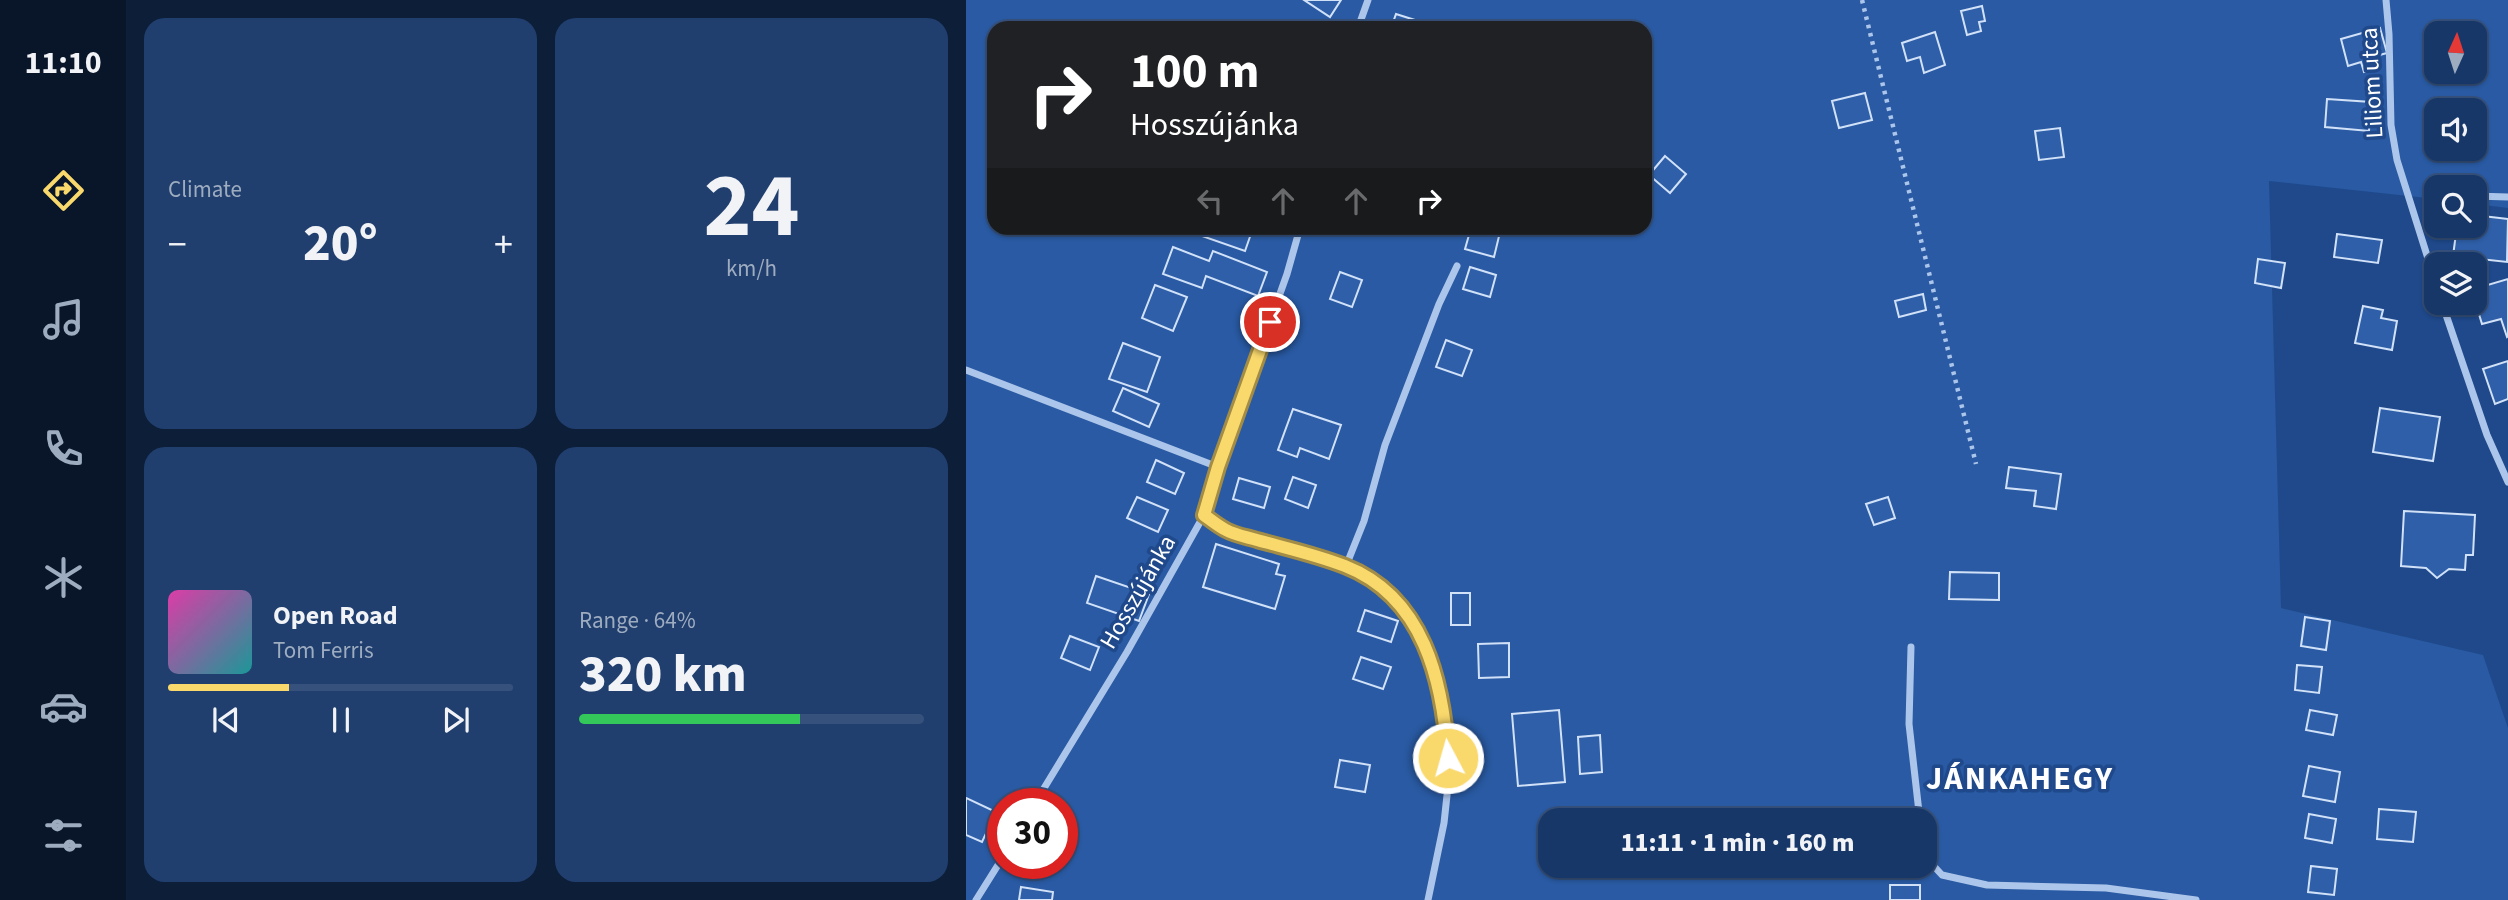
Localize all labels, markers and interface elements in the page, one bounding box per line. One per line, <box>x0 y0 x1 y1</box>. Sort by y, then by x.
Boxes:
north arrow <box>2424 21 2487 84</box>
map controls <box>2424 21 2487 315</box>
street label: Liliom utca <box>2352 27 2392 139</box>
text: 100 m <box>1130 37 1259 107</box>
text: 11:10 <box>24 40 102 86</box>
icon: right <box>1015 49 1106 140</box>
button: sound <box>2424 98 2487 161</box>
text: Hosszújánka <box>1130 102 1299 148</box>
text: 24 <box>703 142 800 271</box>
icon: directions <box>39 166 88 215</box>
text: Climate <box>168 173 242 206</box>
button: search <box>2424 175 2487 238</box>
icon: left <box>1191 182 1229 220</box>
icon: ahead <box>1264 182 1302 220</box>
icon: ahead <box>1337 182 1375 220</box>
icon: right <box>1410 182 1448 220</box>
text: 20° <box>303 207 378 281</box>
text: − <box>168 218 187 272</box>
text: + <box>494 218 513 272</box>
text: km/h <box>726 252 777 285</box>
button: layers <box>2424 252 2487 315</box>
pin <box>1240 292 1300 352</box>
icon: music <box>39 295 88 344</box>
icon: arrive <box>1251 303 1289 341</box>
icon: phone <box>39 424 88 473</box>
street label: Hosszújánka <box>1091 528 1185 656</box>
icon: climate <box>39 553 88 602</box>
text: Open Road <box>273 597 398 634</box>
text: Range · 64% <box>579 604 696 637</box>
text: Tom Ferris <box>273 634 374 667</box>
text: 320 km <box>579 638 747 712</box>
icon: car <box>39 682 88 731</box>
icon: previous <box>207 701 245 739</box>
icon: pause <box>322 701 360 739</box>
icon: next <box>437 701 475 739</box>
position arrow <box>1411 721 1485 795</box>
district label: JÁNKAHEGY <box>1926 756 2114 802</box>
speed limit sign: 30 <box>987 788 1078 879</box>
icon: filters <box>39 811 88 860</box>
text: 11:11 · 1 min · 160 m <box>1621 824 1854 861</box>

